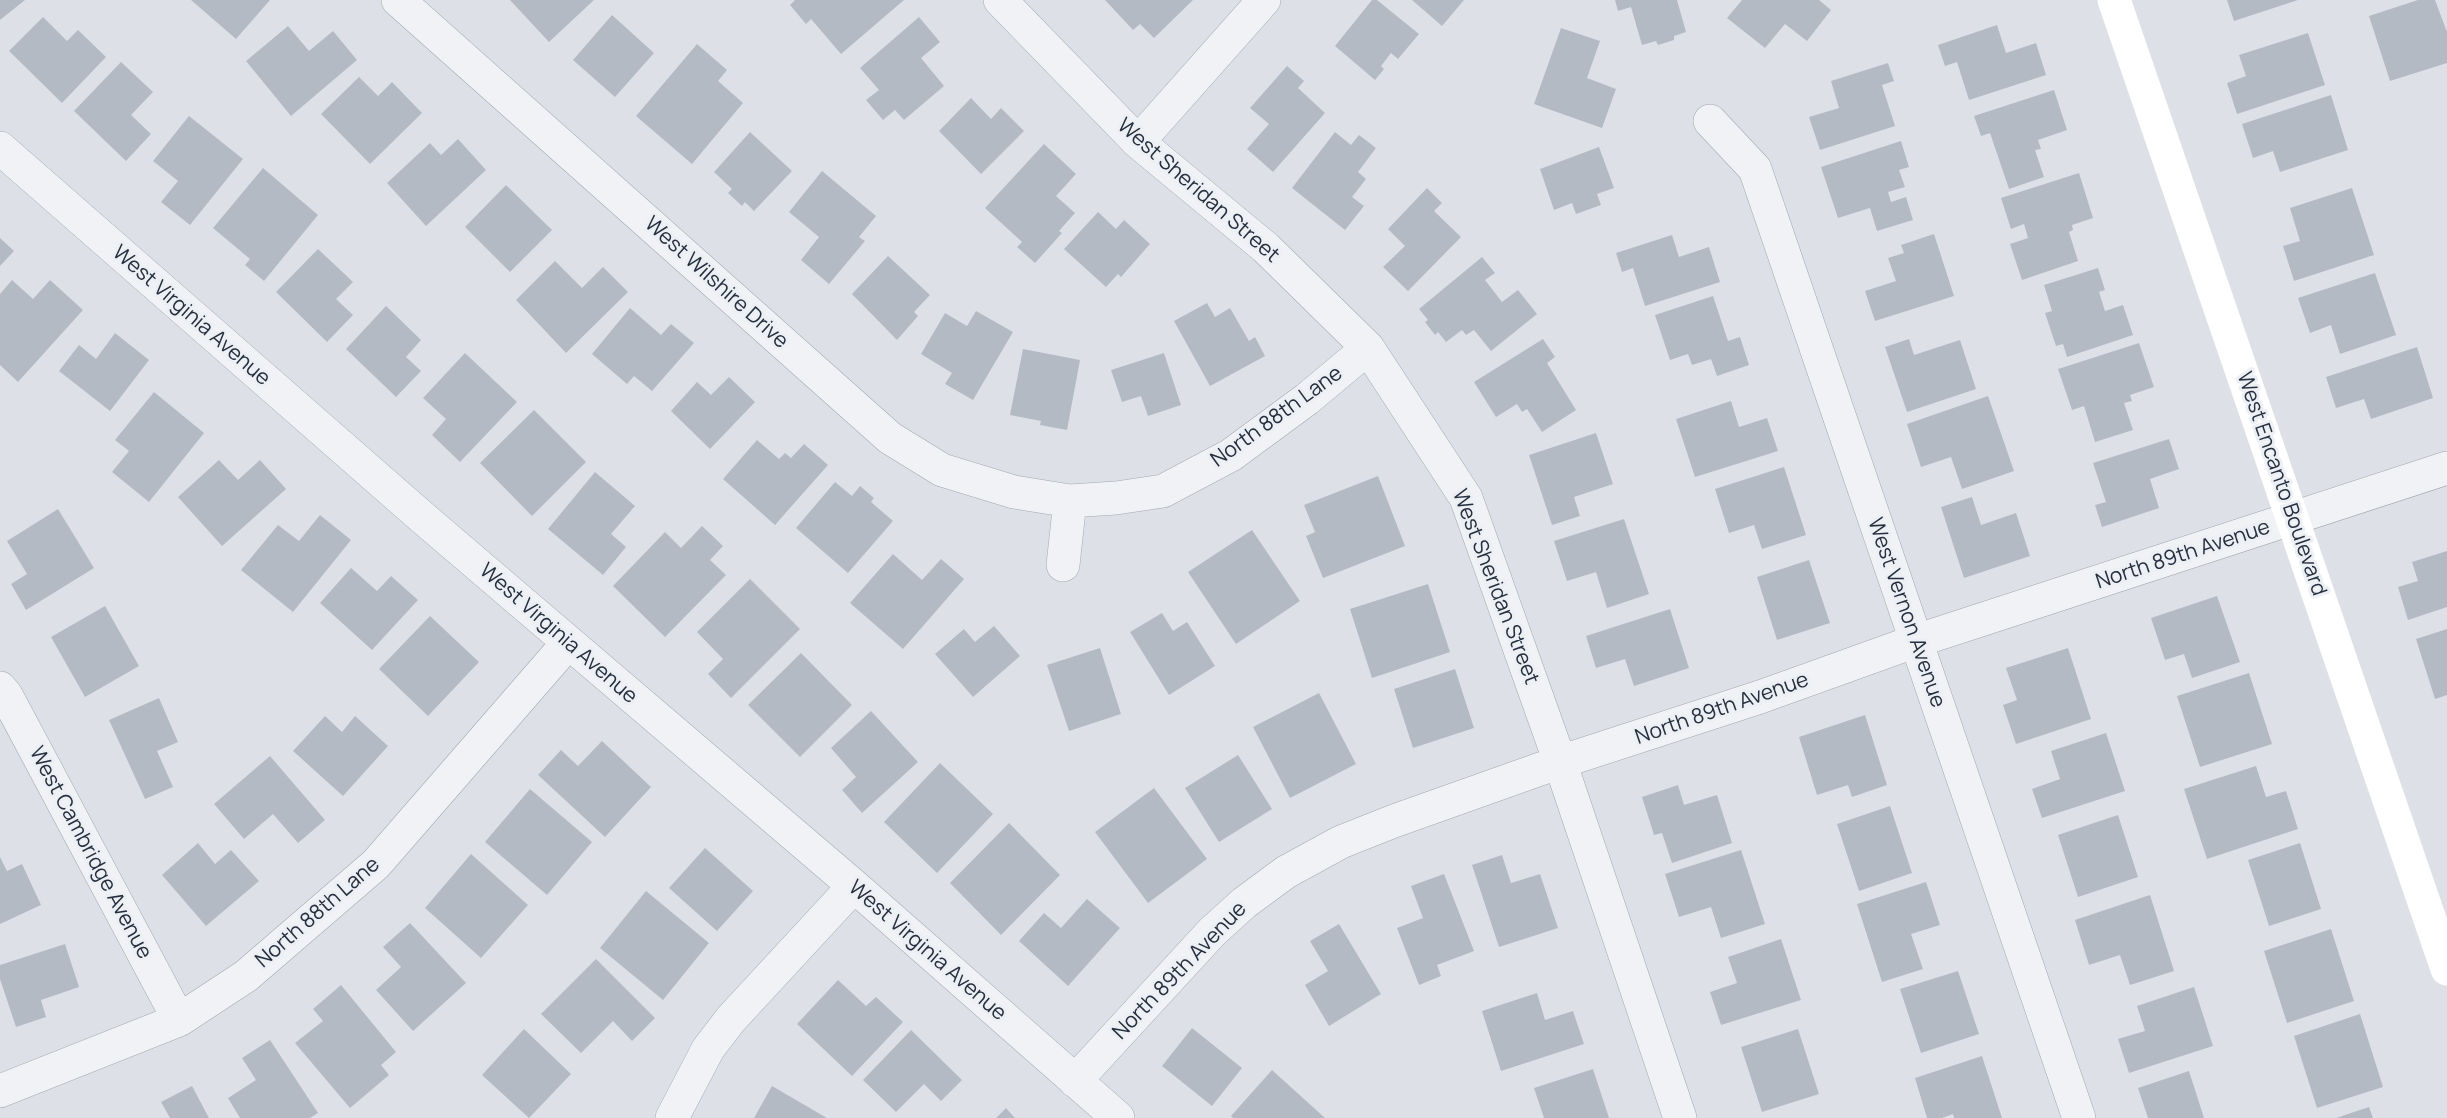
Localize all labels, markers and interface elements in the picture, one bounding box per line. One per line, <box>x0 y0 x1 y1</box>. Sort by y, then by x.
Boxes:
street label: West Sheridan Street <box>1112 114 1284 268</box>
street label: West Wilshire Drive <box>639 212 793 354</box>
street label: West Virginia Avenue <box>107 241 275 391</box>
street label: North 88th Lane <box>1206 361 1348 473</box>
street label: West Encanto Boulevard <box>2231 369 2331 599</box>
street label: West Sheridan Street <box>1446 486 1544 688</box>
street label: West Vernon Avenue <box>1862 515 1950 711</box>
street label: North 89th Avenue <box>2093 515 2273 595</box>
street label: West Virginia Avenue <box>474 559 642 709</box>
street label: North 89th Avenue <box>1632 668 1812 750</box>
street label: West Cambridge Avenue <box>23 742 157 964</box>
street label: North 88th Lane <box>251 852 385 974</box>
street label: West Virginia Avenue <box>843 876 1011 1026</box>
street label: North 89th Avenue <box>1108 897 1252 1045</box>

